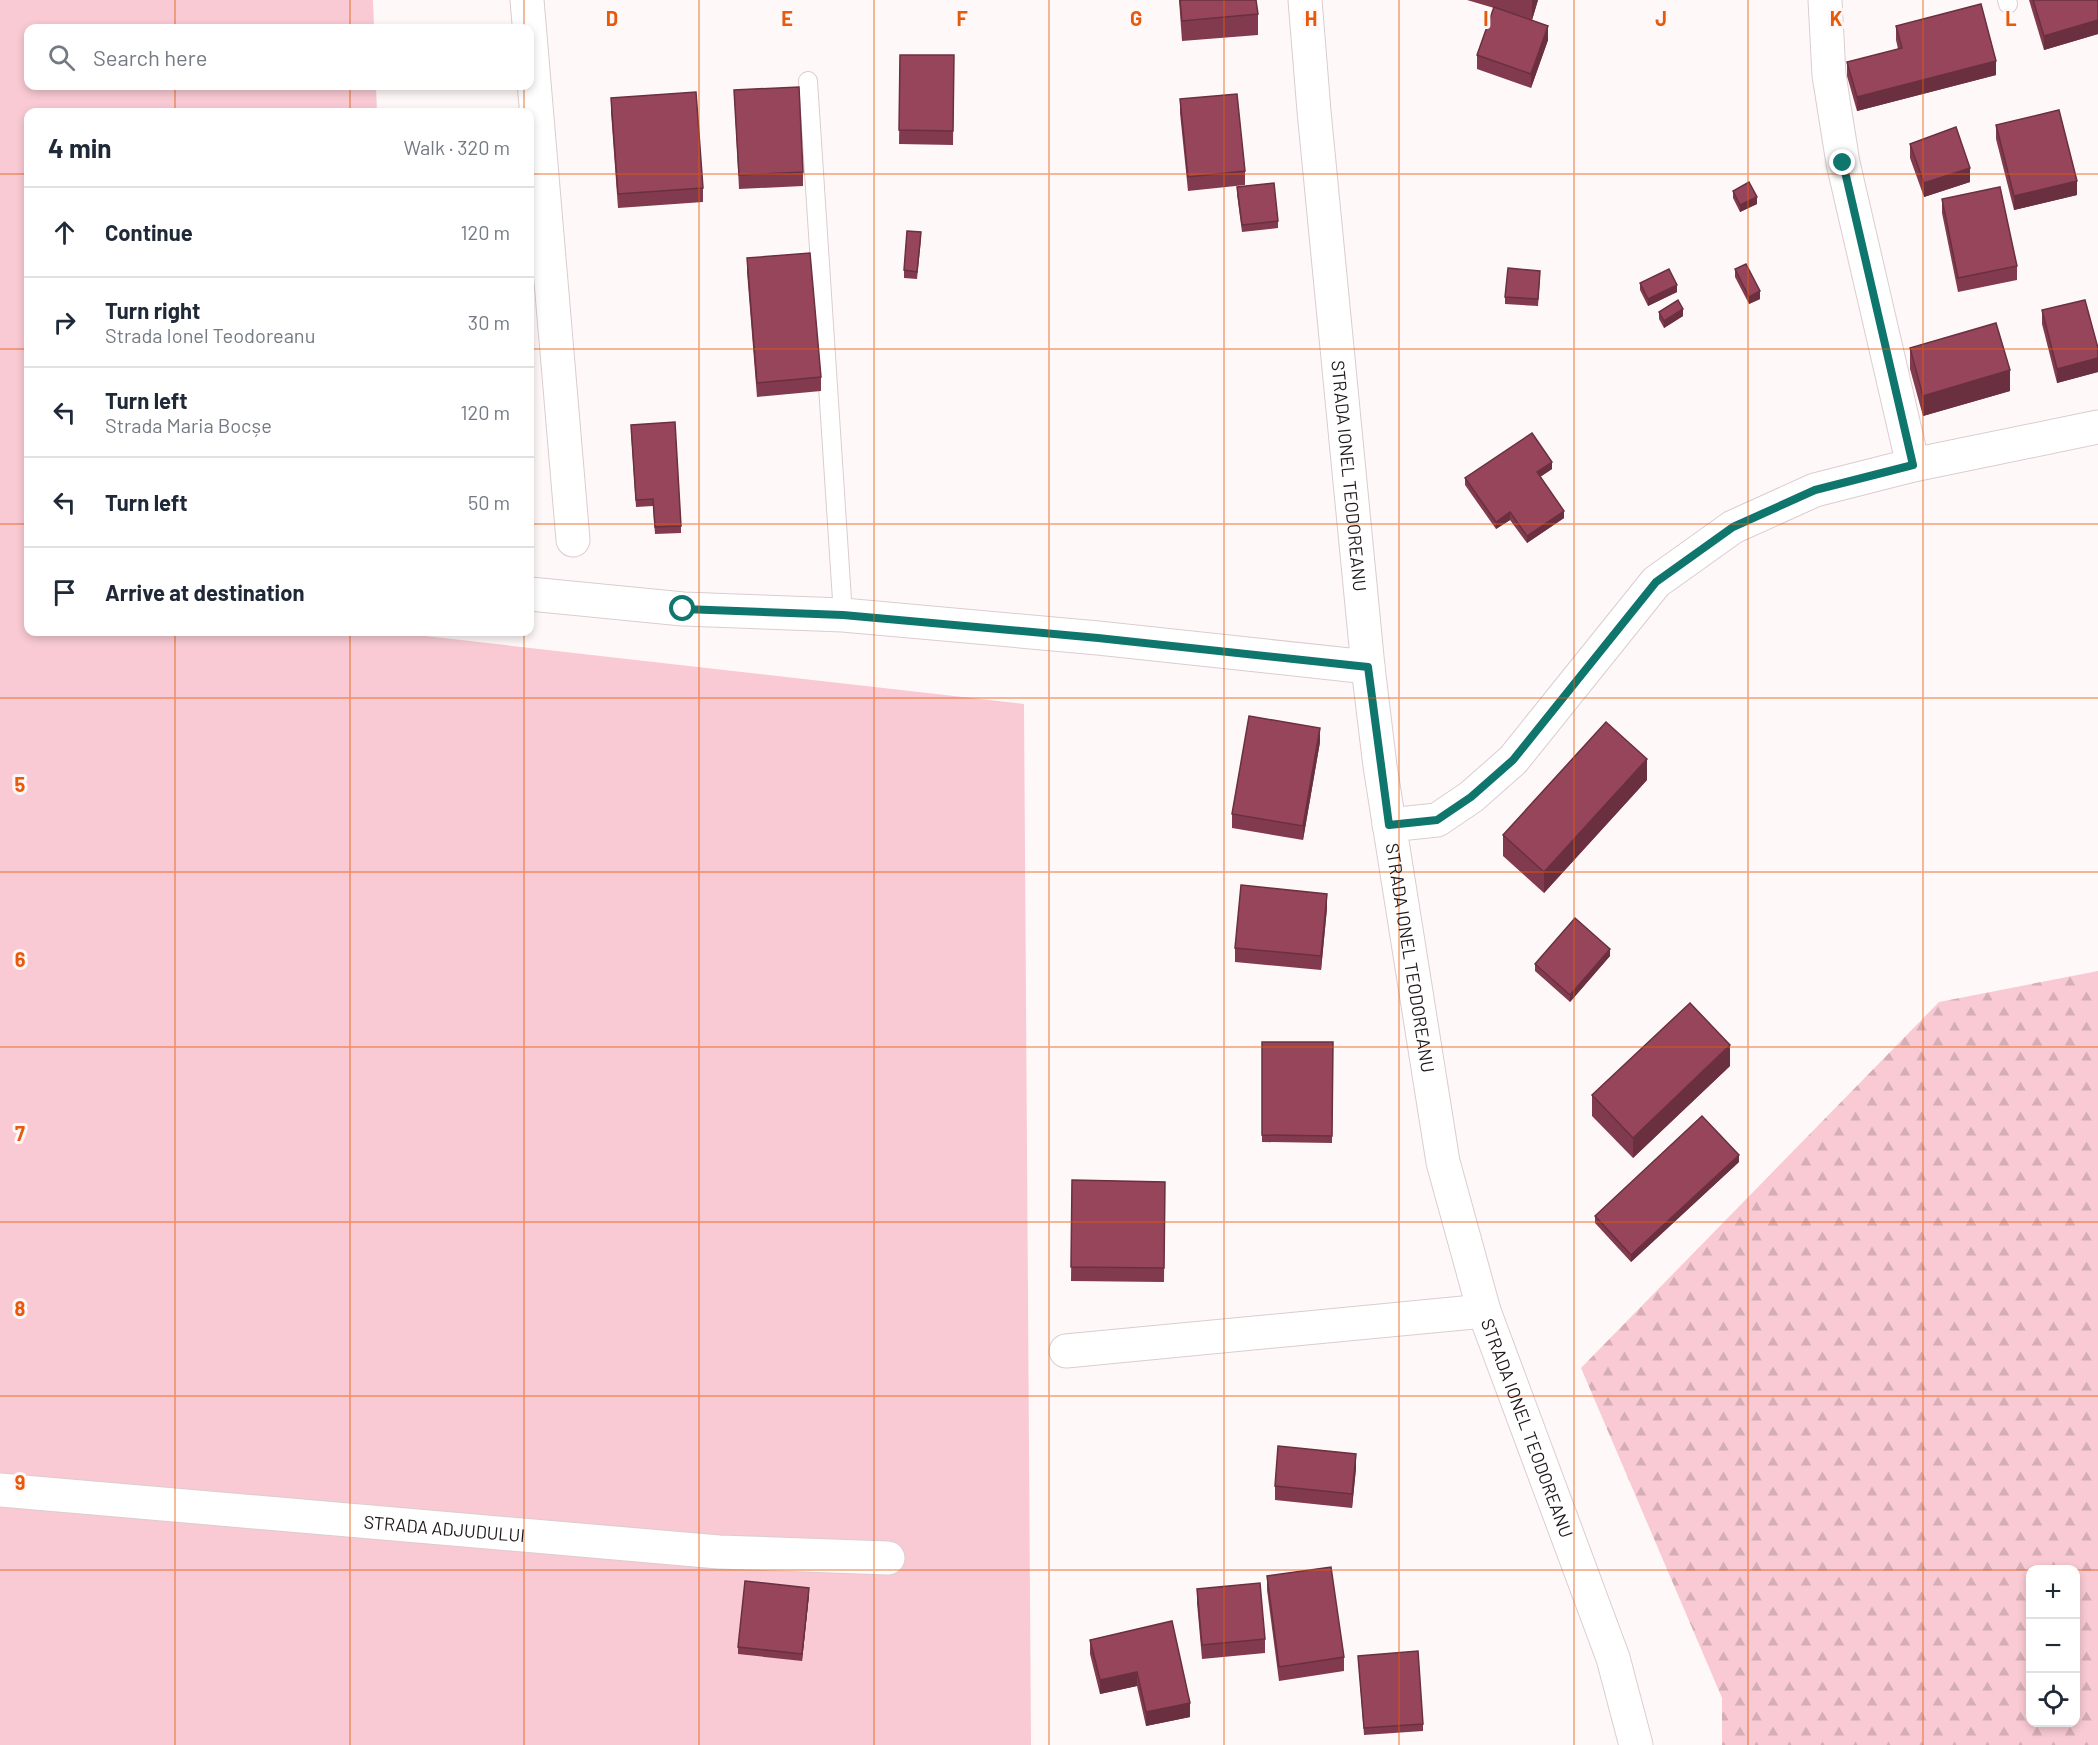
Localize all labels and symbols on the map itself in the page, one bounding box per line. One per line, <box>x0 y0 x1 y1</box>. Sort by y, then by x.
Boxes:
text: D <box>606 6 618 30</box>
text: E <box>781 6 793 30</box>
text: F <box>956 6 968 30</box>
text: G <box>1130 6 1142 30</box>
text: H <box>1305 6 1317 30</box>
text: I <box>1483 6 1489 30</box>
text: J <box>1655 6 1667 30</box>
text: K <box>1830 6 1843 30</box>
text: L <box>2005 6 2017 30</box>
route end <box>1829 149 1855 175</box>
street label: STRADA IONEL TEODOREANU <box>1327 359 1372 593</box>
route start <box>669 595 695 621</box>
text: 5 <box>15 772 26 796</box>
street label: STRADA IONEL TEODOREANU <box>1381 842 1440 1074</box>
text: 6 <box>15 947 26 971</box>
text: 7 <box>15 1121 25 1145</box>
text: 8 <box>15 1296 26 1320</box>
street label: STRADA IONEL TEODOREANU <box>1477 1315 1578 1541</box>
text: 9 <box>15 1470 25 1494</box>
street label: STRADA ADJUDULUI <box>363 1510 526 1546</box>

